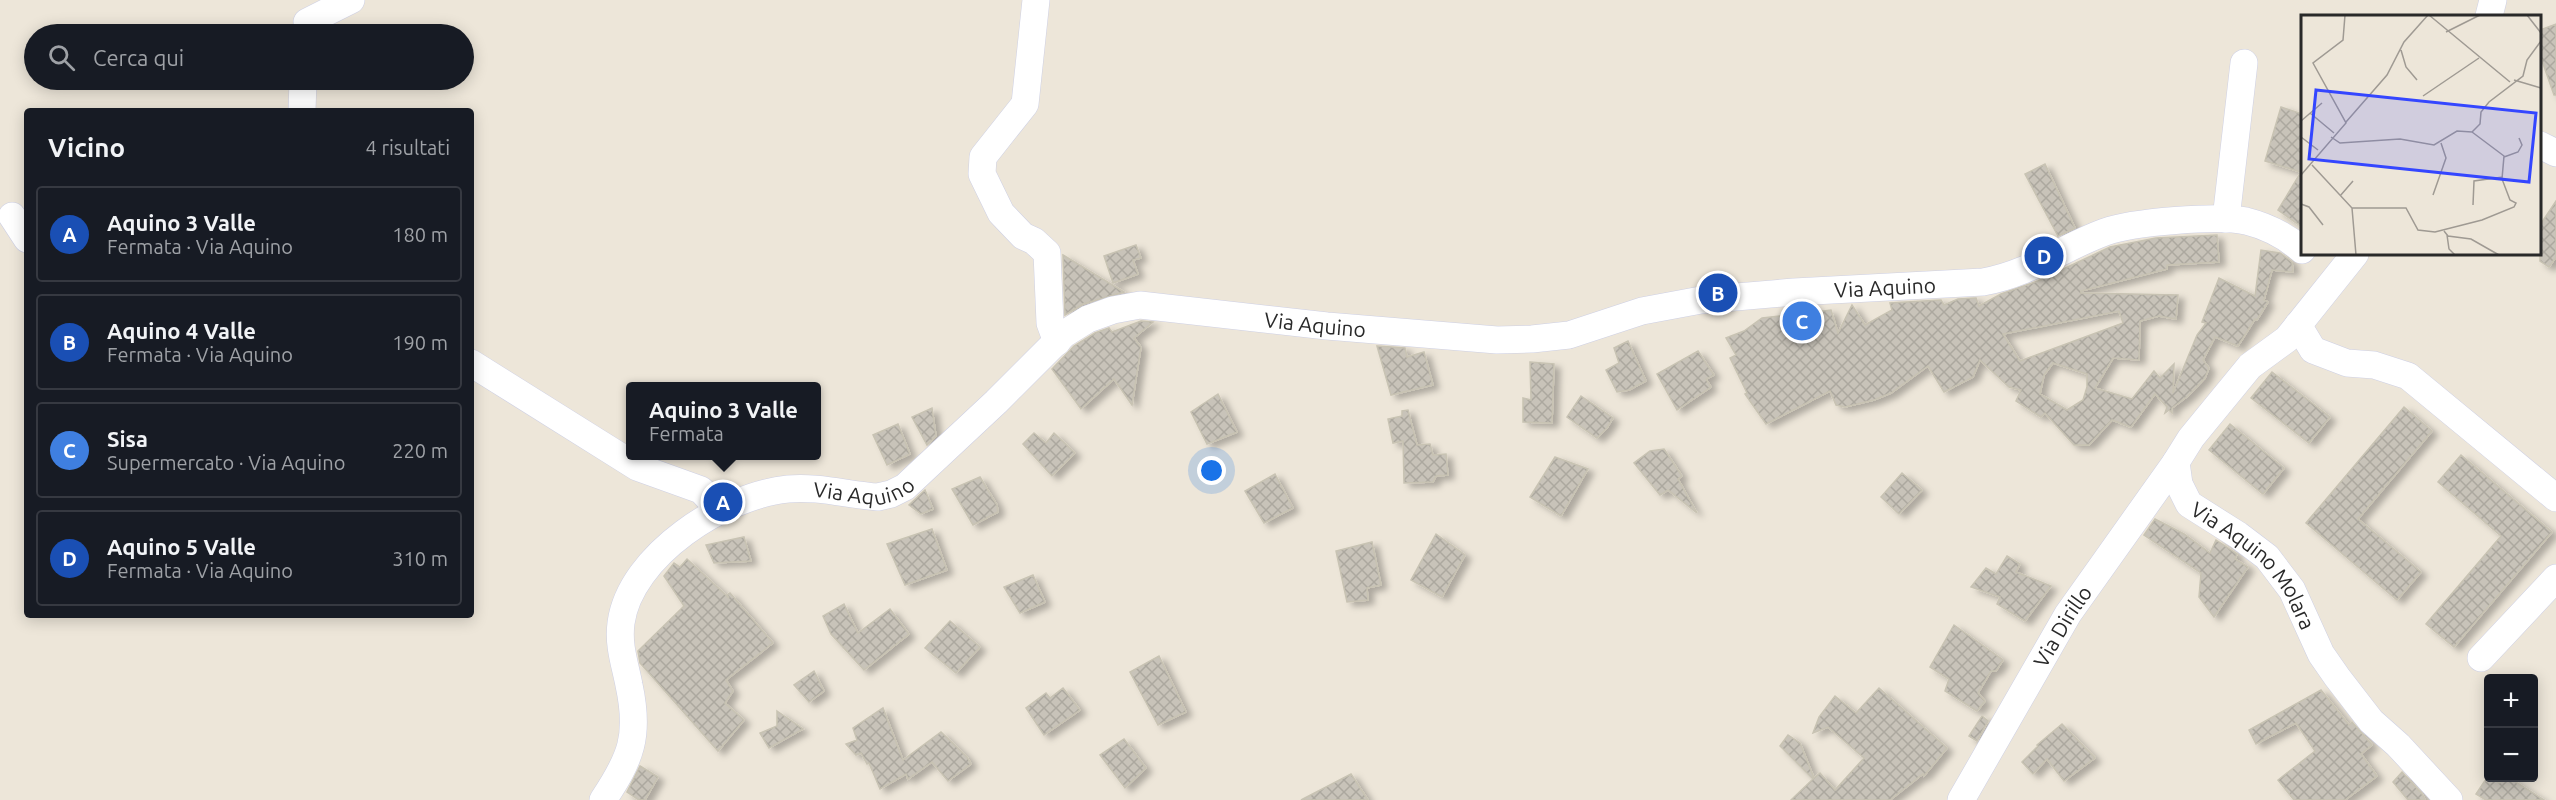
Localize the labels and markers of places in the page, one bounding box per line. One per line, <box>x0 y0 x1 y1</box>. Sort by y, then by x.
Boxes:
pin: D <box>2024 234 2064 278</box>
pin: B <box>1698 270 1738 316</box>
pin: C <box>1782 298 1822 344</box>
pin: A <box>704 480 742 524</box>

